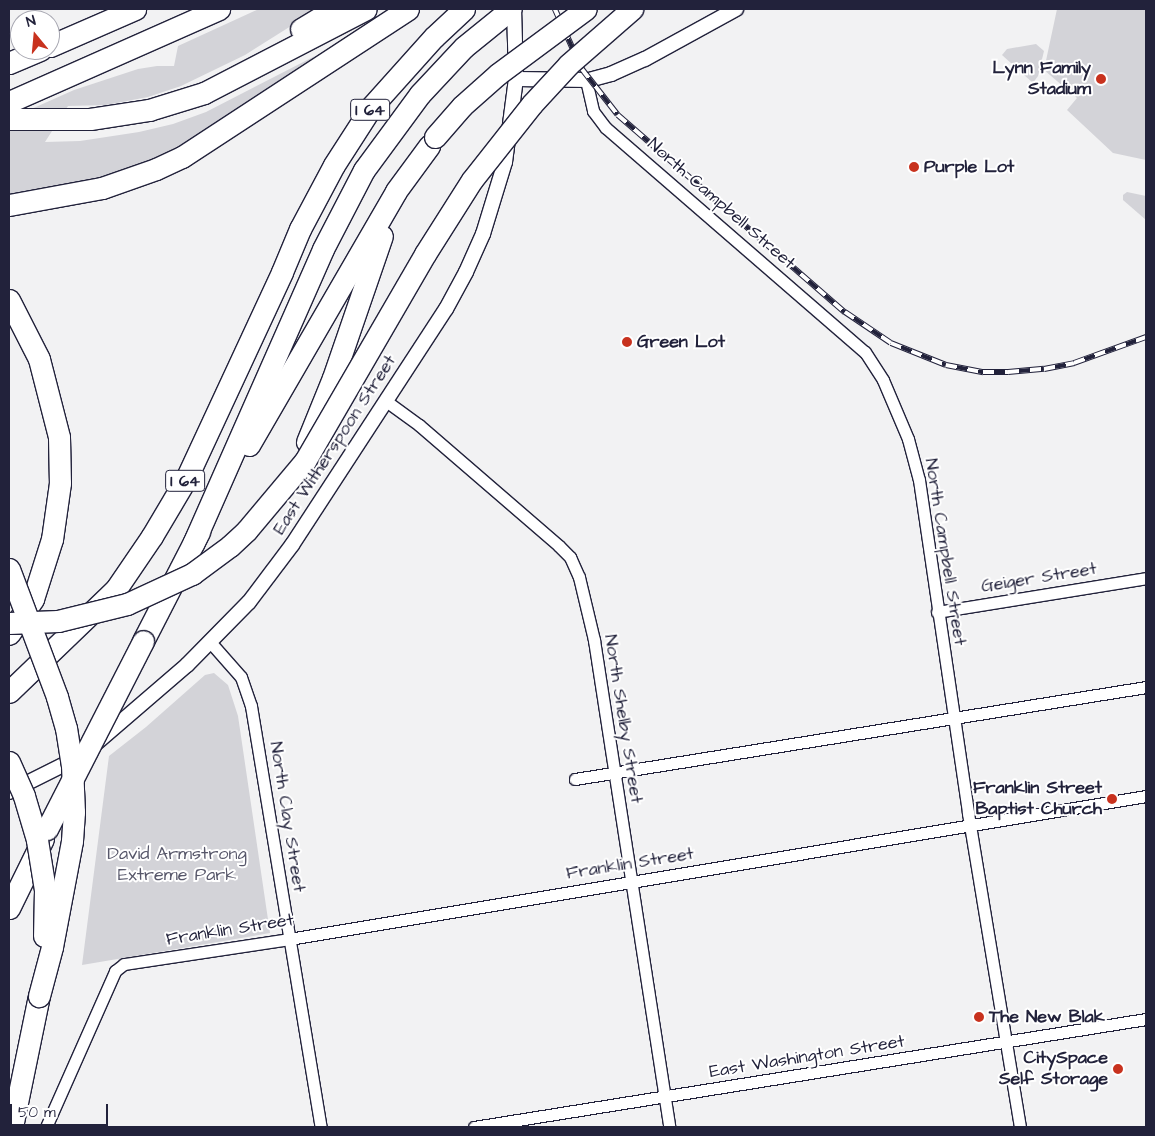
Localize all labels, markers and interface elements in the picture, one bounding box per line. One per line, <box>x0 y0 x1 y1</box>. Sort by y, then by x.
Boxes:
north arrow <box>10 10 60 60</box>
text: N <box>24 11 38 32</box>
place label: Lynn Family Stadium <box>992 58 1091 100</box>
marker: Lynn Family Stadium <box>1095 73 1107 85</box>
road number: I 64 <box>350 96 390 124</box>
street label: North Campbell Street <box>643 134 799 274</box>
place label: Purple Lot <box>924 156 1014 178</box>
marker: Purple Lot <box>908 161 920 173</box>
place label: Green Lot <box>637 331 725 353</box>
marker: Green Lot <box>621 336 633 348</box>
street label: East Witherspoon Street <box>269 351 401 539</box>
street label: North Campbell Street <box>920 457 970 647</box>
road number: I 64 <box>165 468 205 494</box>
street label: Geiger Street <box>980 558 1098 598</box>
street label: North Shelby Street <box>599 633 647 805</box>
street label: North Clay Street <box>264 740 310 894</box>
place label: Franklin Street Baptist Church <box>973 778 1102 821</box>
marker: Franklin Street Baptist Church <box>1106 793 1118 805</box>
street label: Franklin Street <box>565 843 695 885</box>
park label: David Armstrong Extreme Park <box>107 844 247 886</box>
street label: Franklin Street <box>165 909 295 951</box>
place label: The New Blak <box>989 1006 1105 1028</box>
marker: The New Blak <box>973 1011 985 1023</box>
street label: East Washington Street <box>708 1031 906 1083</box>
place label: CitySpace Self Storage <box>999 1048 1108 1090</box>
marker: CitySpace Self Storage <box>1112 1063 1124 1075</box>
scale bar <box>12 1094 110 1126</box>
text: 50 m <box>18 1102 56 1123</box>

